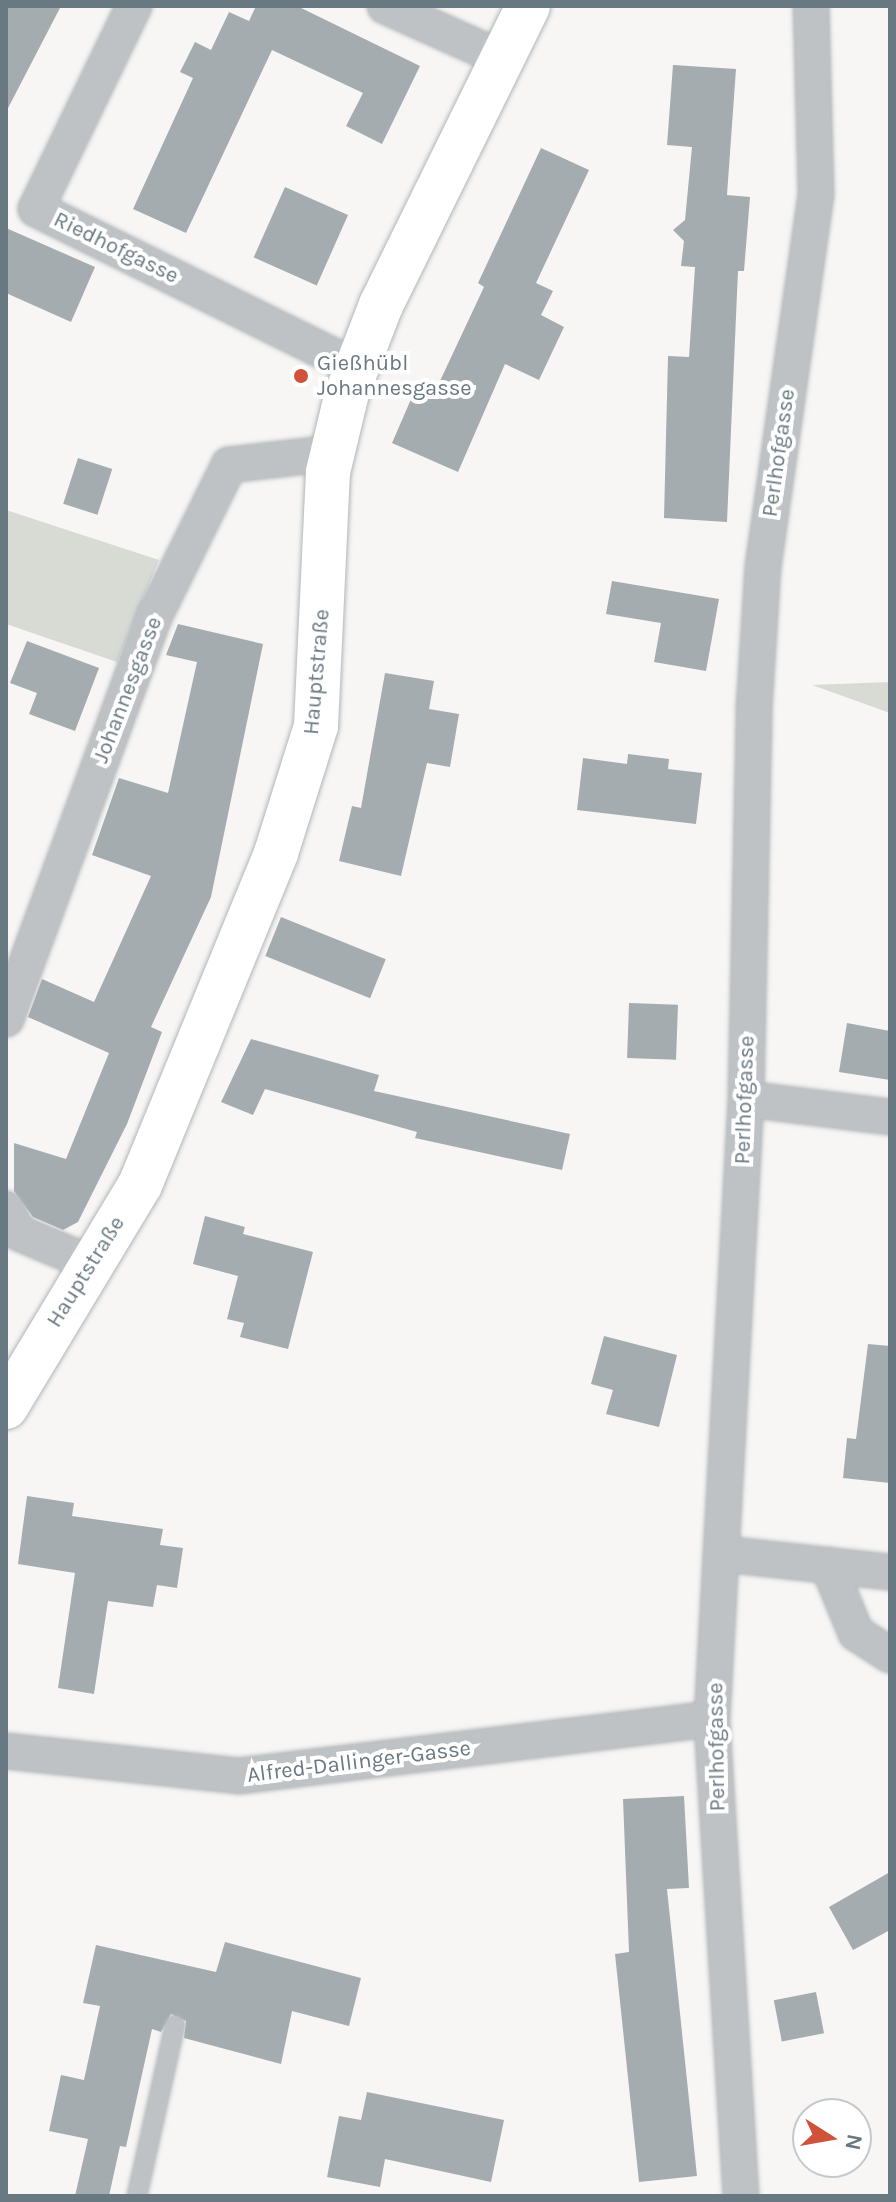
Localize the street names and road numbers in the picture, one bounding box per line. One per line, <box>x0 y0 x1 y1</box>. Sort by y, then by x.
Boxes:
street label: Riedhofgasse <box>49 206 183 290</box>
street label: Perlhofgasse <box>757 387 801 519</box>
street label: Hauptstraße <box>298 608 336 736</box>
street label: Johannesgasse <box>88 613 168 767</box>
street label: Perlhofgasse <box>730 1035 760 1165</box>
street label: Hauptstraße <box>41 1212 131 1332</box>
street label: Perlhofgasse <box>703 1682 731 1812</box>
street label: Alfred-Dallinger-Gasse <box>246 1735 472 1789</box>

